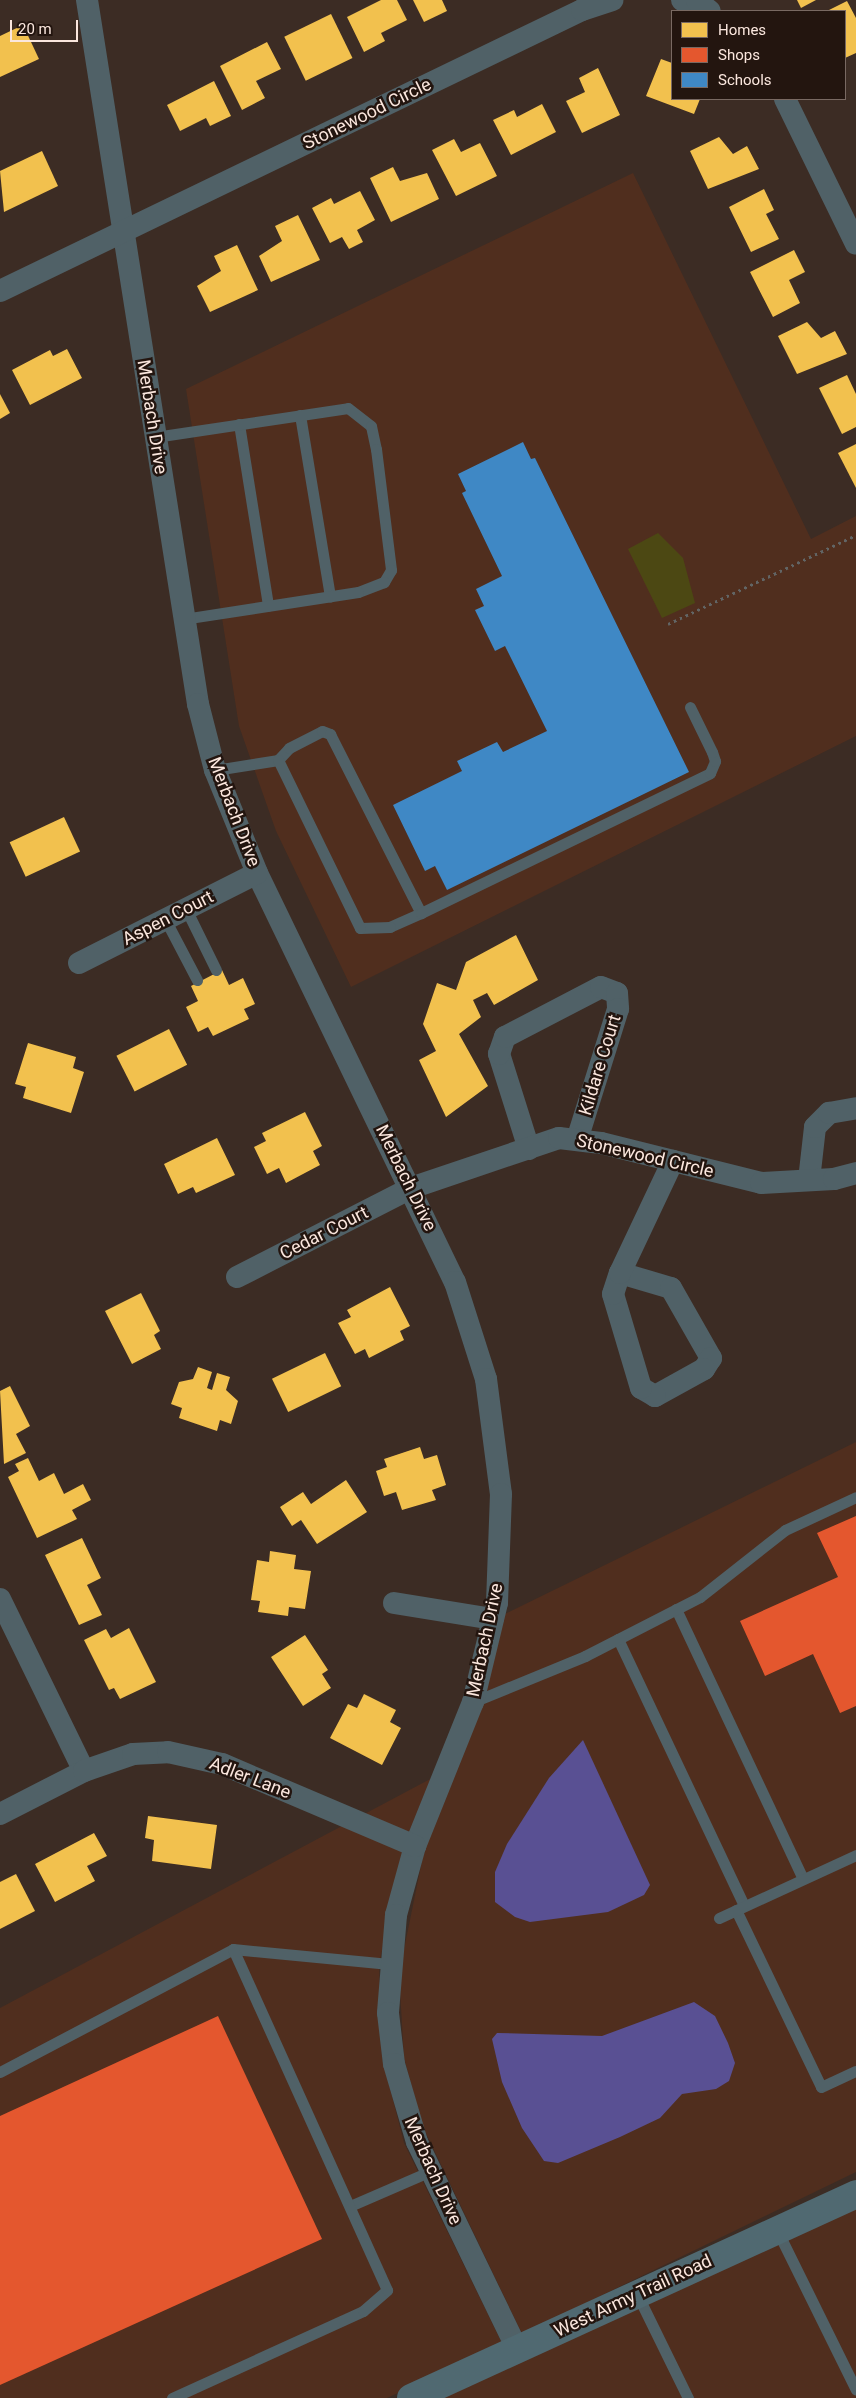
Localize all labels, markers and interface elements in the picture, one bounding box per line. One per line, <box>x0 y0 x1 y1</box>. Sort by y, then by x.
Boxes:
scale bar <box>12 10 80 42</box>
legend <box>671 10 846 100</box>
text: 20 m <box>18 20 52 38</box>
text: Homes <box>718 21 766 39</box>
text: Shops <box>718 46 760 64</box>
text: Schools <box>718 71 772 89</box>
street label: Stonewood Circle <box>299 74 435 154</box>
street label: Merbach Drive <box>132 358 172 476</box>
street label: Merbach Drive <box>203 754 265 870</box>
street label: Aspen Court <box>119 886 217 950</box>
street label: Kildare Court <box>574 1012 626 1118</box>
street label: Merbach Drive <box>371 1121 441 1235</box>
street label: Stonewood Circle <box>574 1130 716 1182</box>
street label: Cedar Court <box>276 1202 372 1264</box>
street label: Merbach Drive <box>462 1581 508 1699</box>
street label: Adler Lane <box>206 1753 294 1803</box>
street label: Merbach Drive <box>400 2114 466 2228</box>
street label: West Army Trail Road <box>551 2250 715 2342</box>

